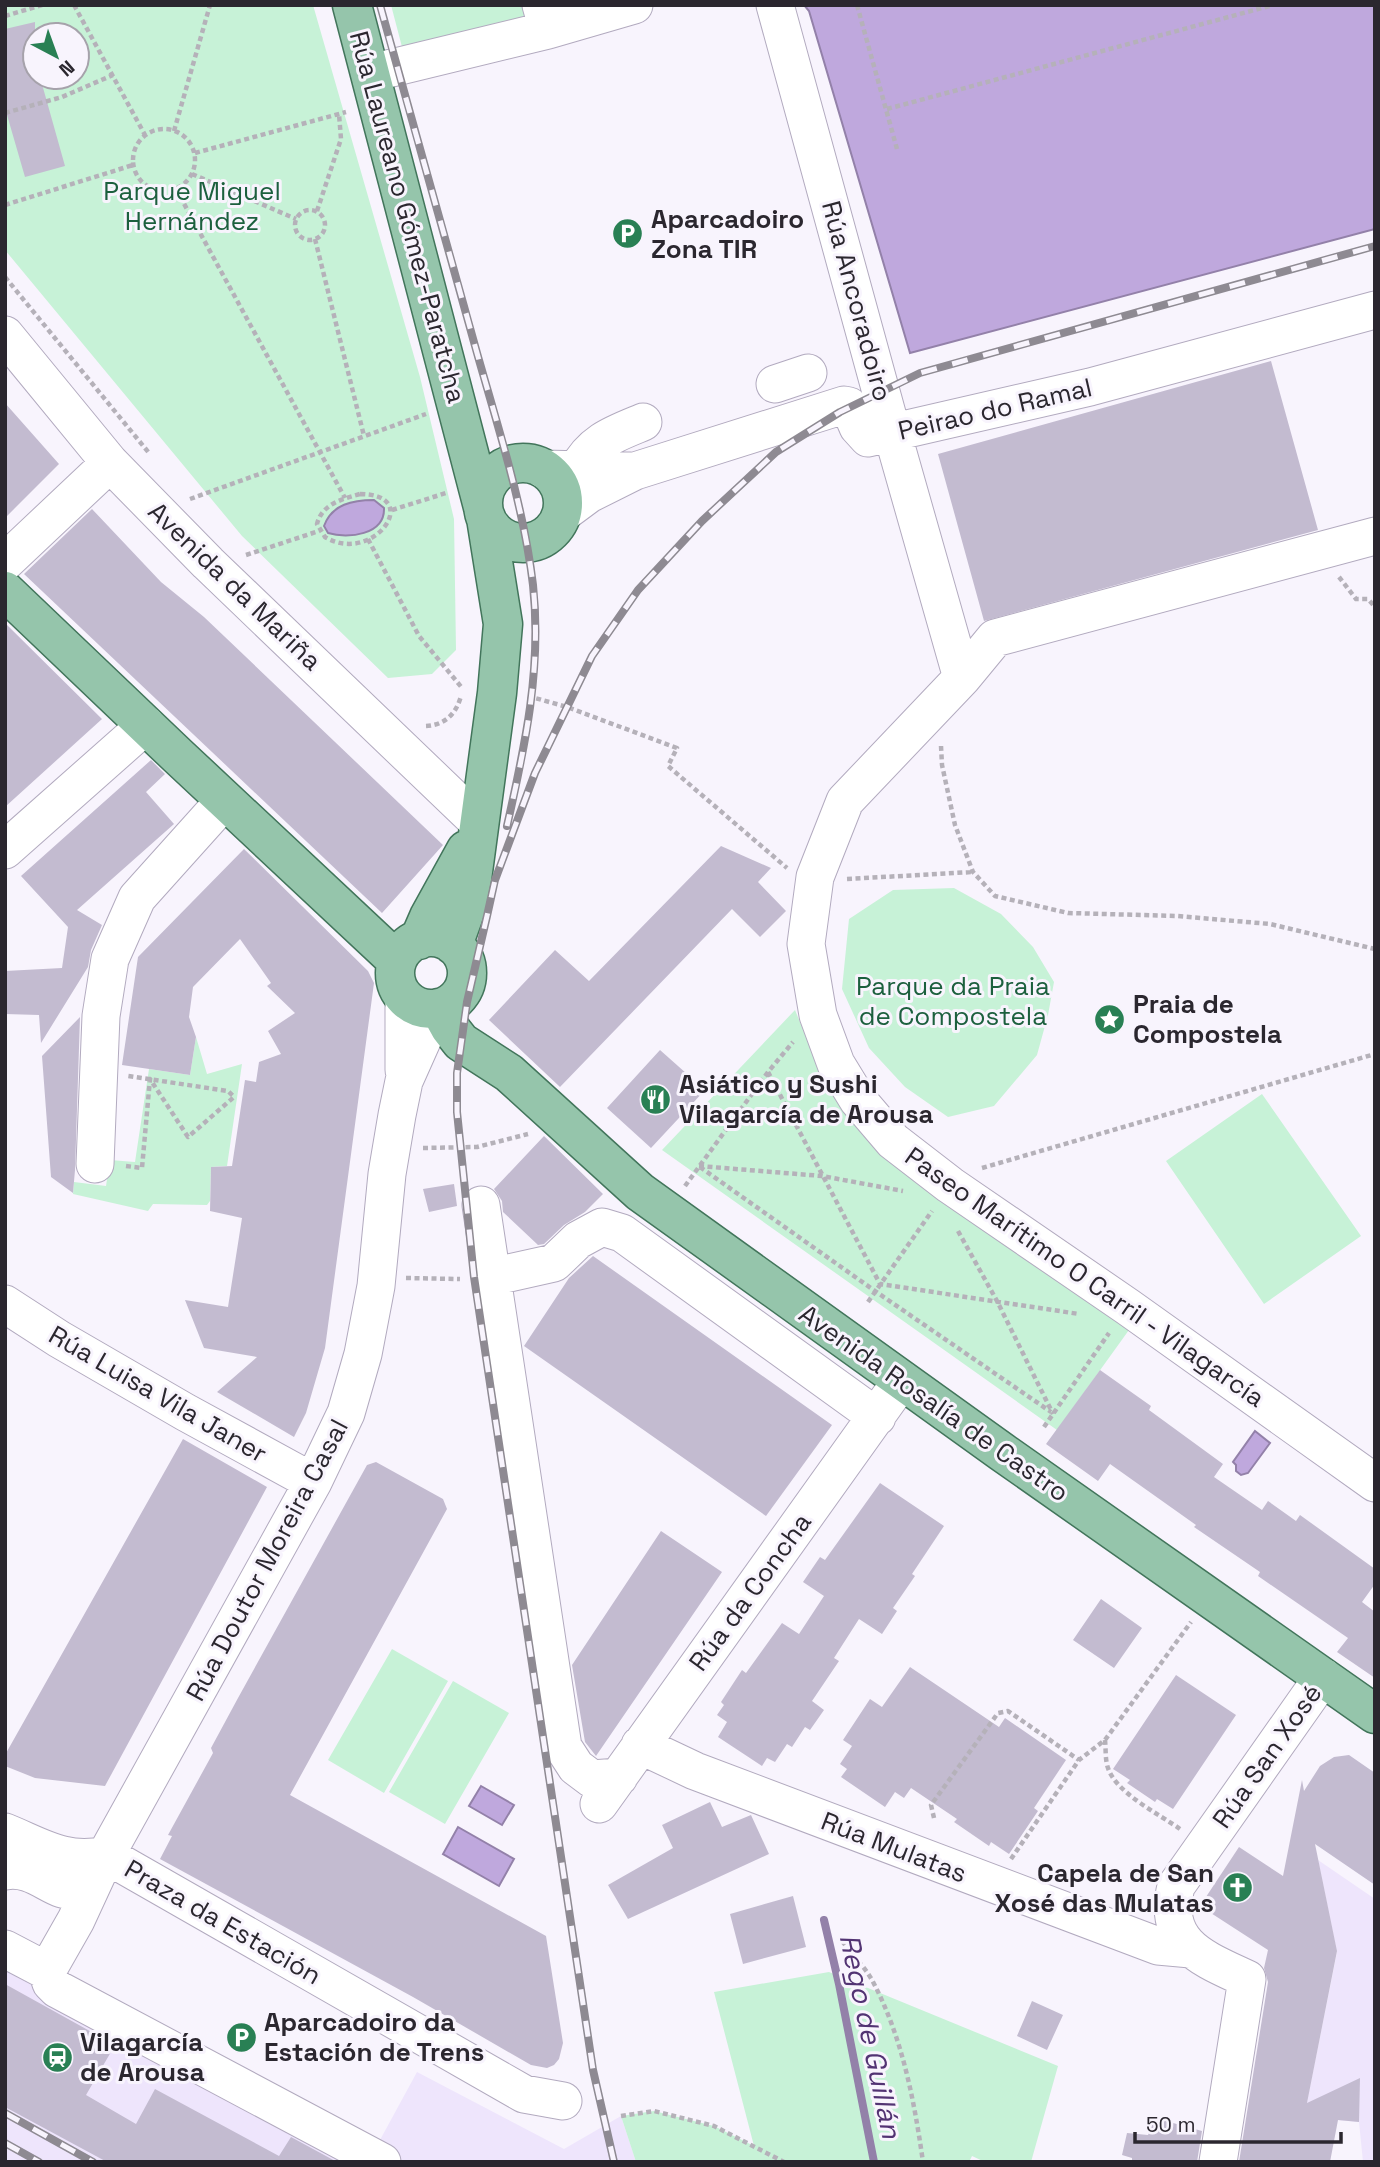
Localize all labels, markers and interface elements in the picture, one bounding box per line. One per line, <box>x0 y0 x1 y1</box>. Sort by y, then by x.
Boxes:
north arrow <box>21 21 91 91</box>
street label: Rúa Laureano Gómez-Paratcha <box>342 27 474 407</box>
text: N <box>54 55 80 82</box>
park label: Parque Miguel Hernández <box>103 174 281 238</box>
street label: Rúa Ancoradoiro <box>814 197 900 405</box>
place label: Aparcadoiro Zona TIR <box>651 202 804 266</box>
parking icon: Aparcadoiro Zona TIR <box>611 217 645 251</box>
street label: Peirao do Ramal <box>895 370 1095 448</box>
street label: Avenida da Mariña <box>141 494 329 678</box>
park label: Parque da Praia de Compostela <box>856 969 1050 1033</box>
place label: Praia de Compostela <box>1133 987 1282 1051</box>
place icon: Praia de Compostela <box>1093 1002 1127 1036</box>
place label: Asiático y Sushi Vilagarcía de Arousa <box>679 1067 934 1131</box>
restaurant icon: Asiático y Sushi Vilagarcía de Arousa <box>639 1082 673 1116</box>
street label: Paseo Marítimo O Carril - Vilagarcía <box>898 1139 1272 1415</box>
street label: Avenida Rosalía de Castro <box>792 1297 1076 1509</box>
street label: Rúa Luisa Vila Janer <box>43 1318 273 1470</box>
street label: Rúa Doutor Moreira Casal <box>178 1413 356 1707</box>
street label: Rúa da Concha <box>681 1506 819 1678</box>
street label: Rúa San Xosé <box>1205 1677 1329 1835</box>
street label: Rúa Mulatas <box>816 1804 972 1890</box>
street label: Praza da Estación <box>118 1852 328 1992</box>
place label: Capela de San Xosé das Mulatas <box>994 1856 1214 1920</box>
church icon: Capela de San Xosé das Mulatas <box>1220 1871 1254 1905</box>
water label: Rego de Guillán <box>832 1931 910 2142</box>
place label: Aparcadoiro da Estación de Trens <box>264 2005 484 2069</box>
parking icon: Aparcadoiro da Estación de Trens <box>224 2020 258 2054</box>
place label: Vilagarcía de Arousa <box>80 2025 205 2089</box>
station icon: Vilagarcía de Arousa <box>40 2040 74 2074</box>
scale bar <box>1135 2100 1342 2144</box>
text: 50 m <box>1146 2111 1196 2138</box>

